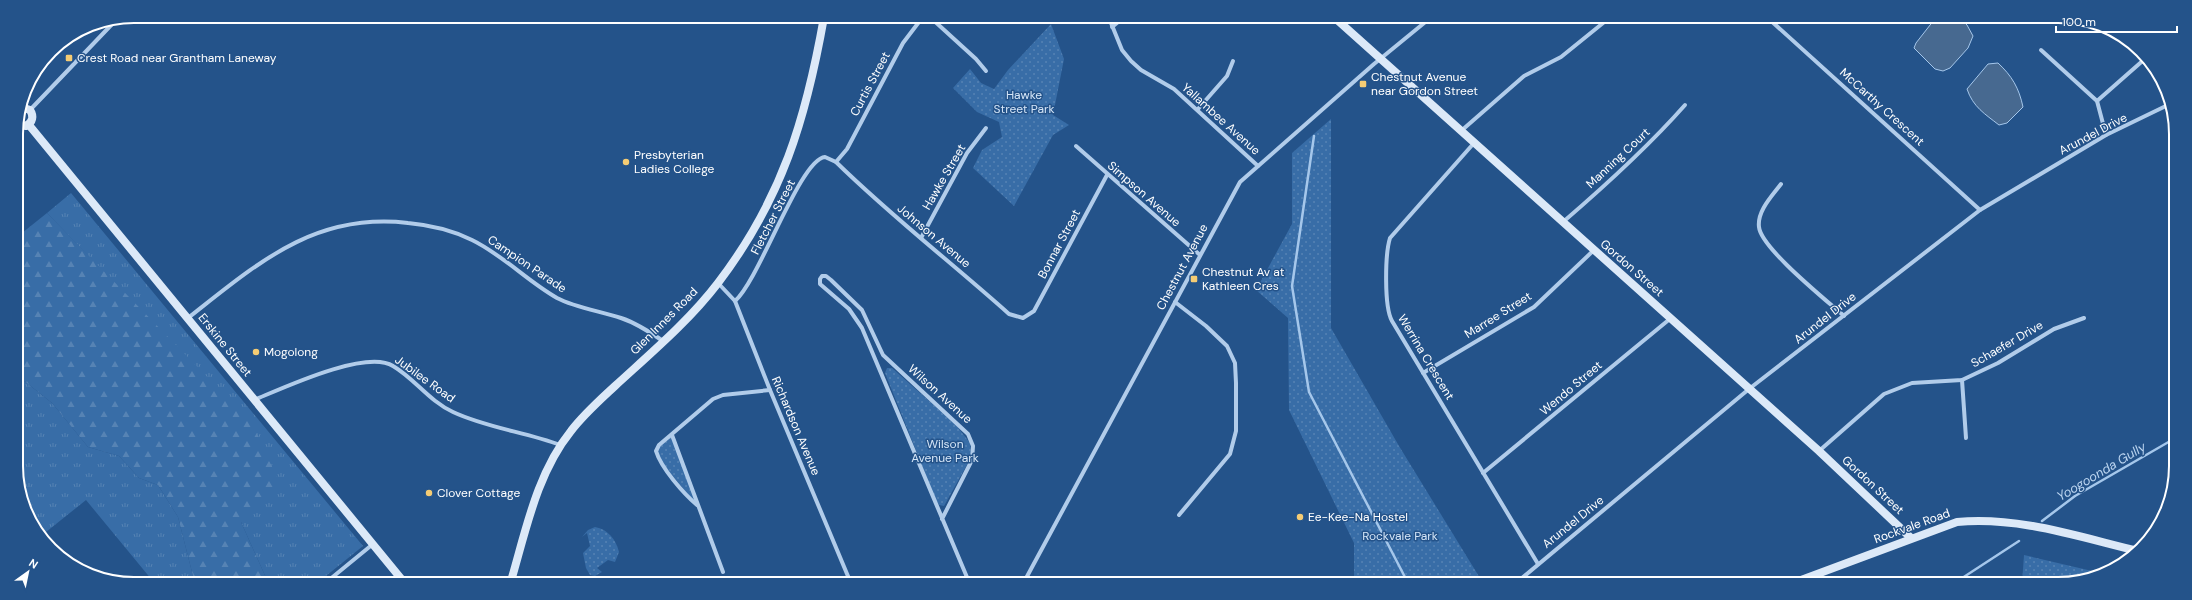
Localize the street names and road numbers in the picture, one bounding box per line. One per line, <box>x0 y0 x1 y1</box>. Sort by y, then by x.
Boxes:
street label: Curtis Street <box>846 49 894 119</box>
street label: McCarthy Crescent <box>1836 65 1928 150</box>
street label: Yallambee Avenue <box>1178 79 1264 159</box>
street label: Arundel Drive <box>2056 109 2130 159</box>
street label: Manning Court <box>1583 124 1654 192</box>
street label: Hawke Street <box>919 141 969 213</box>
street label: Simpson Avenue <box>1104 158 1184 230</box>
street label: Fletcher Street <box>747 176 799 257</box>
street label: Johnson Avenue <box>894 201 974 271</box>
street label: Bonnar Street <box>1034 206 1084 281</box>
street label: Chestnut Avenue <box>1153 221 1211 313</box>
street label: Campion Parade <box>484 232 570 296</box>
street label: Gordon Street <box>1597 236 1667 300</box>
street label: Glen Innes Road <box>627 284 701 358</box>
street label: Marree Street <box>1461 288 1535 342</box>
street label: Arundel Drive <box>1791 289 1860 347</box>
street label: Erskine Street <box>195 310 256 380</box>
street label: Werrina Crescent <box>1394 311 1458 403</box>
street label: Schaefer Drive <box>1968 317 2046 371</box>
street label: Jubilee Road <box>392 352 458 406</box>
street label: Wendo Street <box>1537 357 1606 419</box>
street label: Wilson Avenue <box>904 361 976 427</box>
street label: Richardson Avenue <box>768 374 824 478</box>
street label: Gordon Street <box>1839 452 1908 518</box>
street label: Arundel Drive <box>1539 492 1607 552</box>
street label: Rockvale Road <box>1872 505 1952 547</box>

